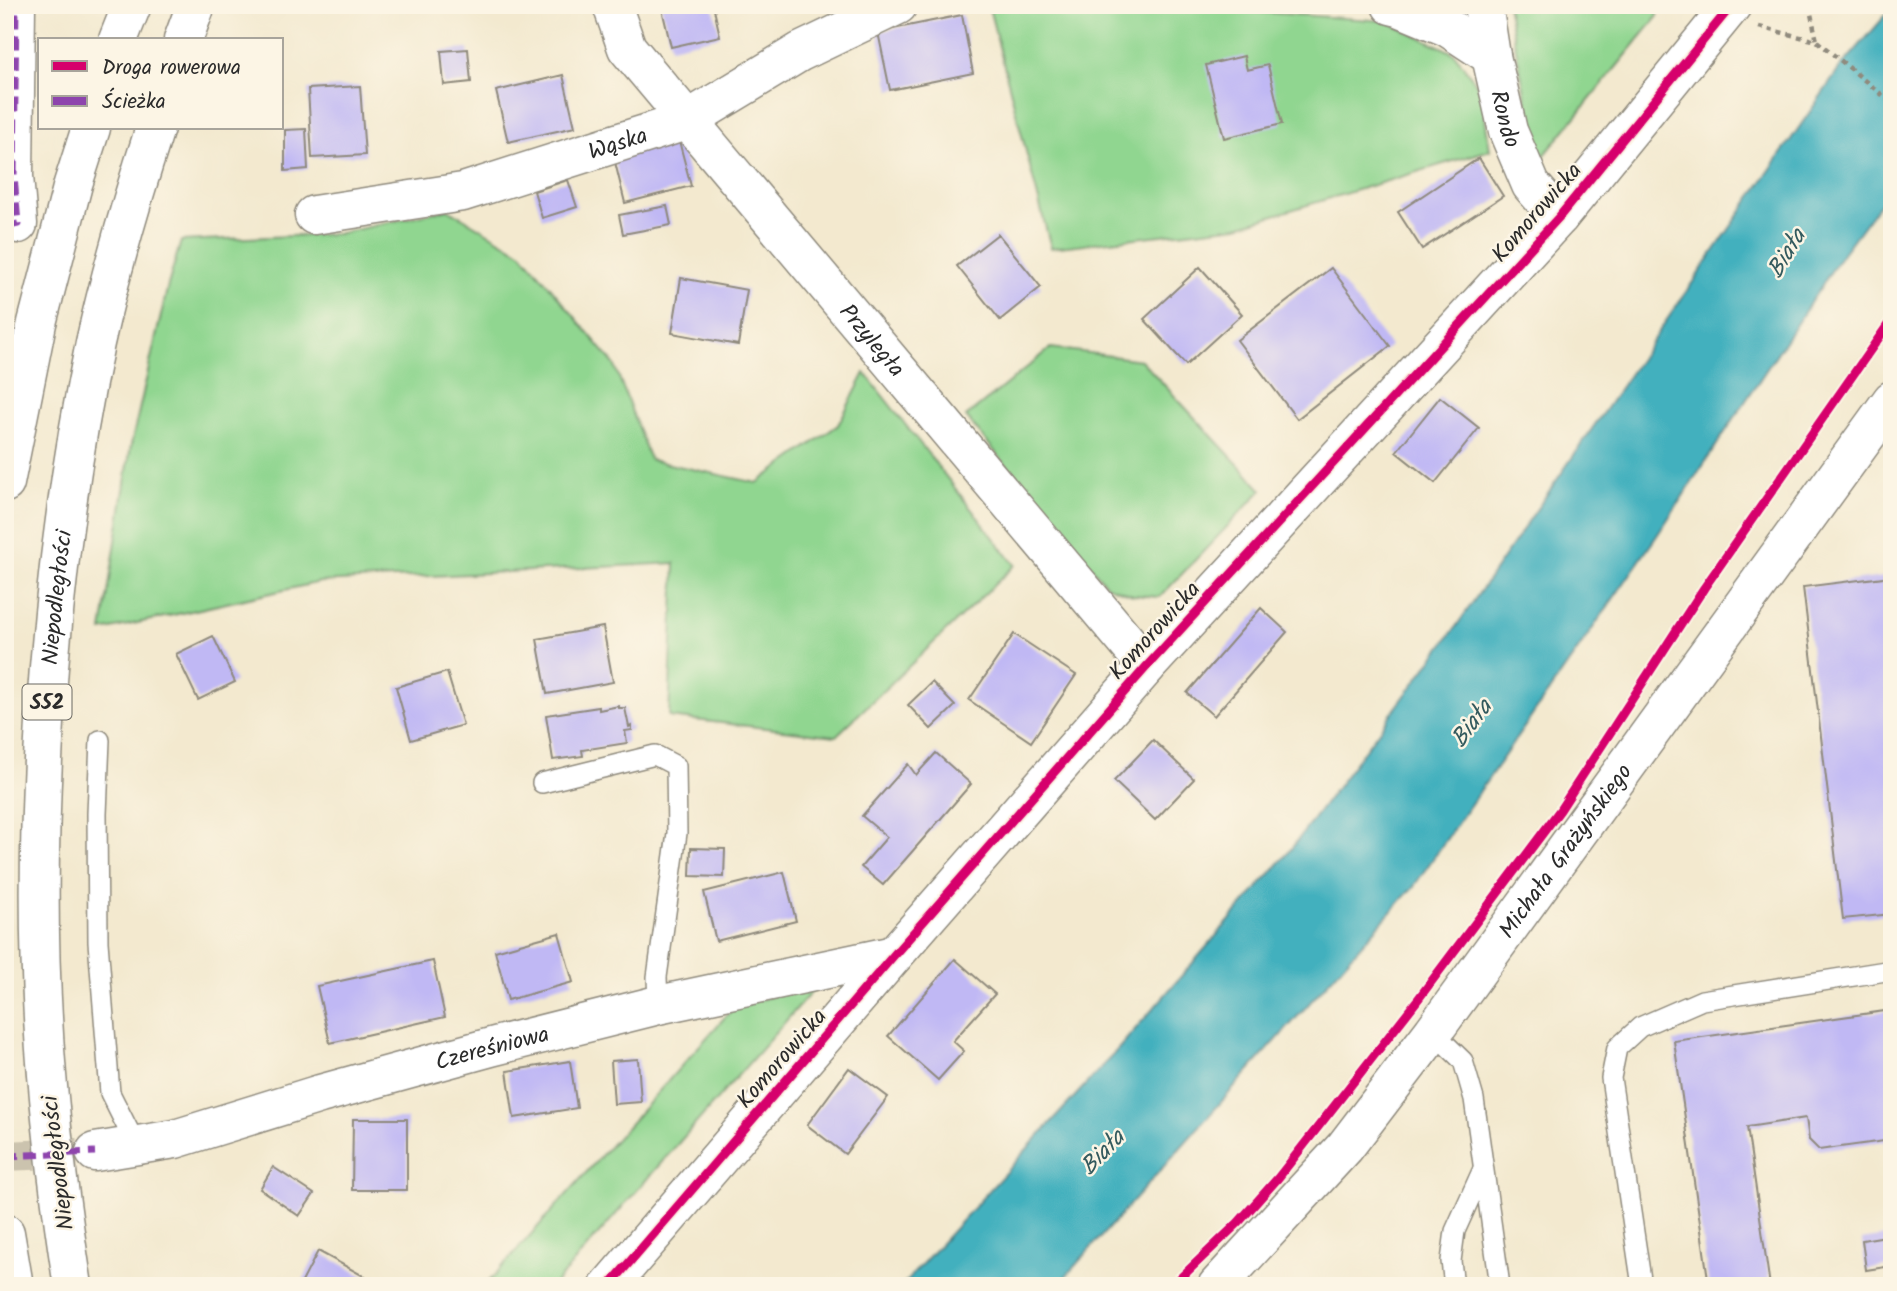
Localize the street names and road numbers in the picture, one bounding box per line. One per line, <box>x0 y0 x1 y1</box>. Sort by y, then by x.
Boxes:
street label: Rondo <box>1479 87 1529 154</box>
street label: Wąska <box>584 118 652 171</box>
street label: Komorowicka <box>1483 155 1592 272</box>
street label: Przyległa <box>829 296 913 386</box>
street label: Niepodległości <box>33 527 84 667</box>
street label: Komorowicka <box>1101 573 1210 689</box>
road number: S52 <box>22 684 72 720</box>
street label: Michała Grażyńskiego <box>1491 757 1642 947</box>
street label: Komorowicka <box>728 1001 837 1118</box>
street label: Czereśniowa <box>431 1017 553 1082</box>
street label: Niepodległości <box>33 1092 85 1232</box>

